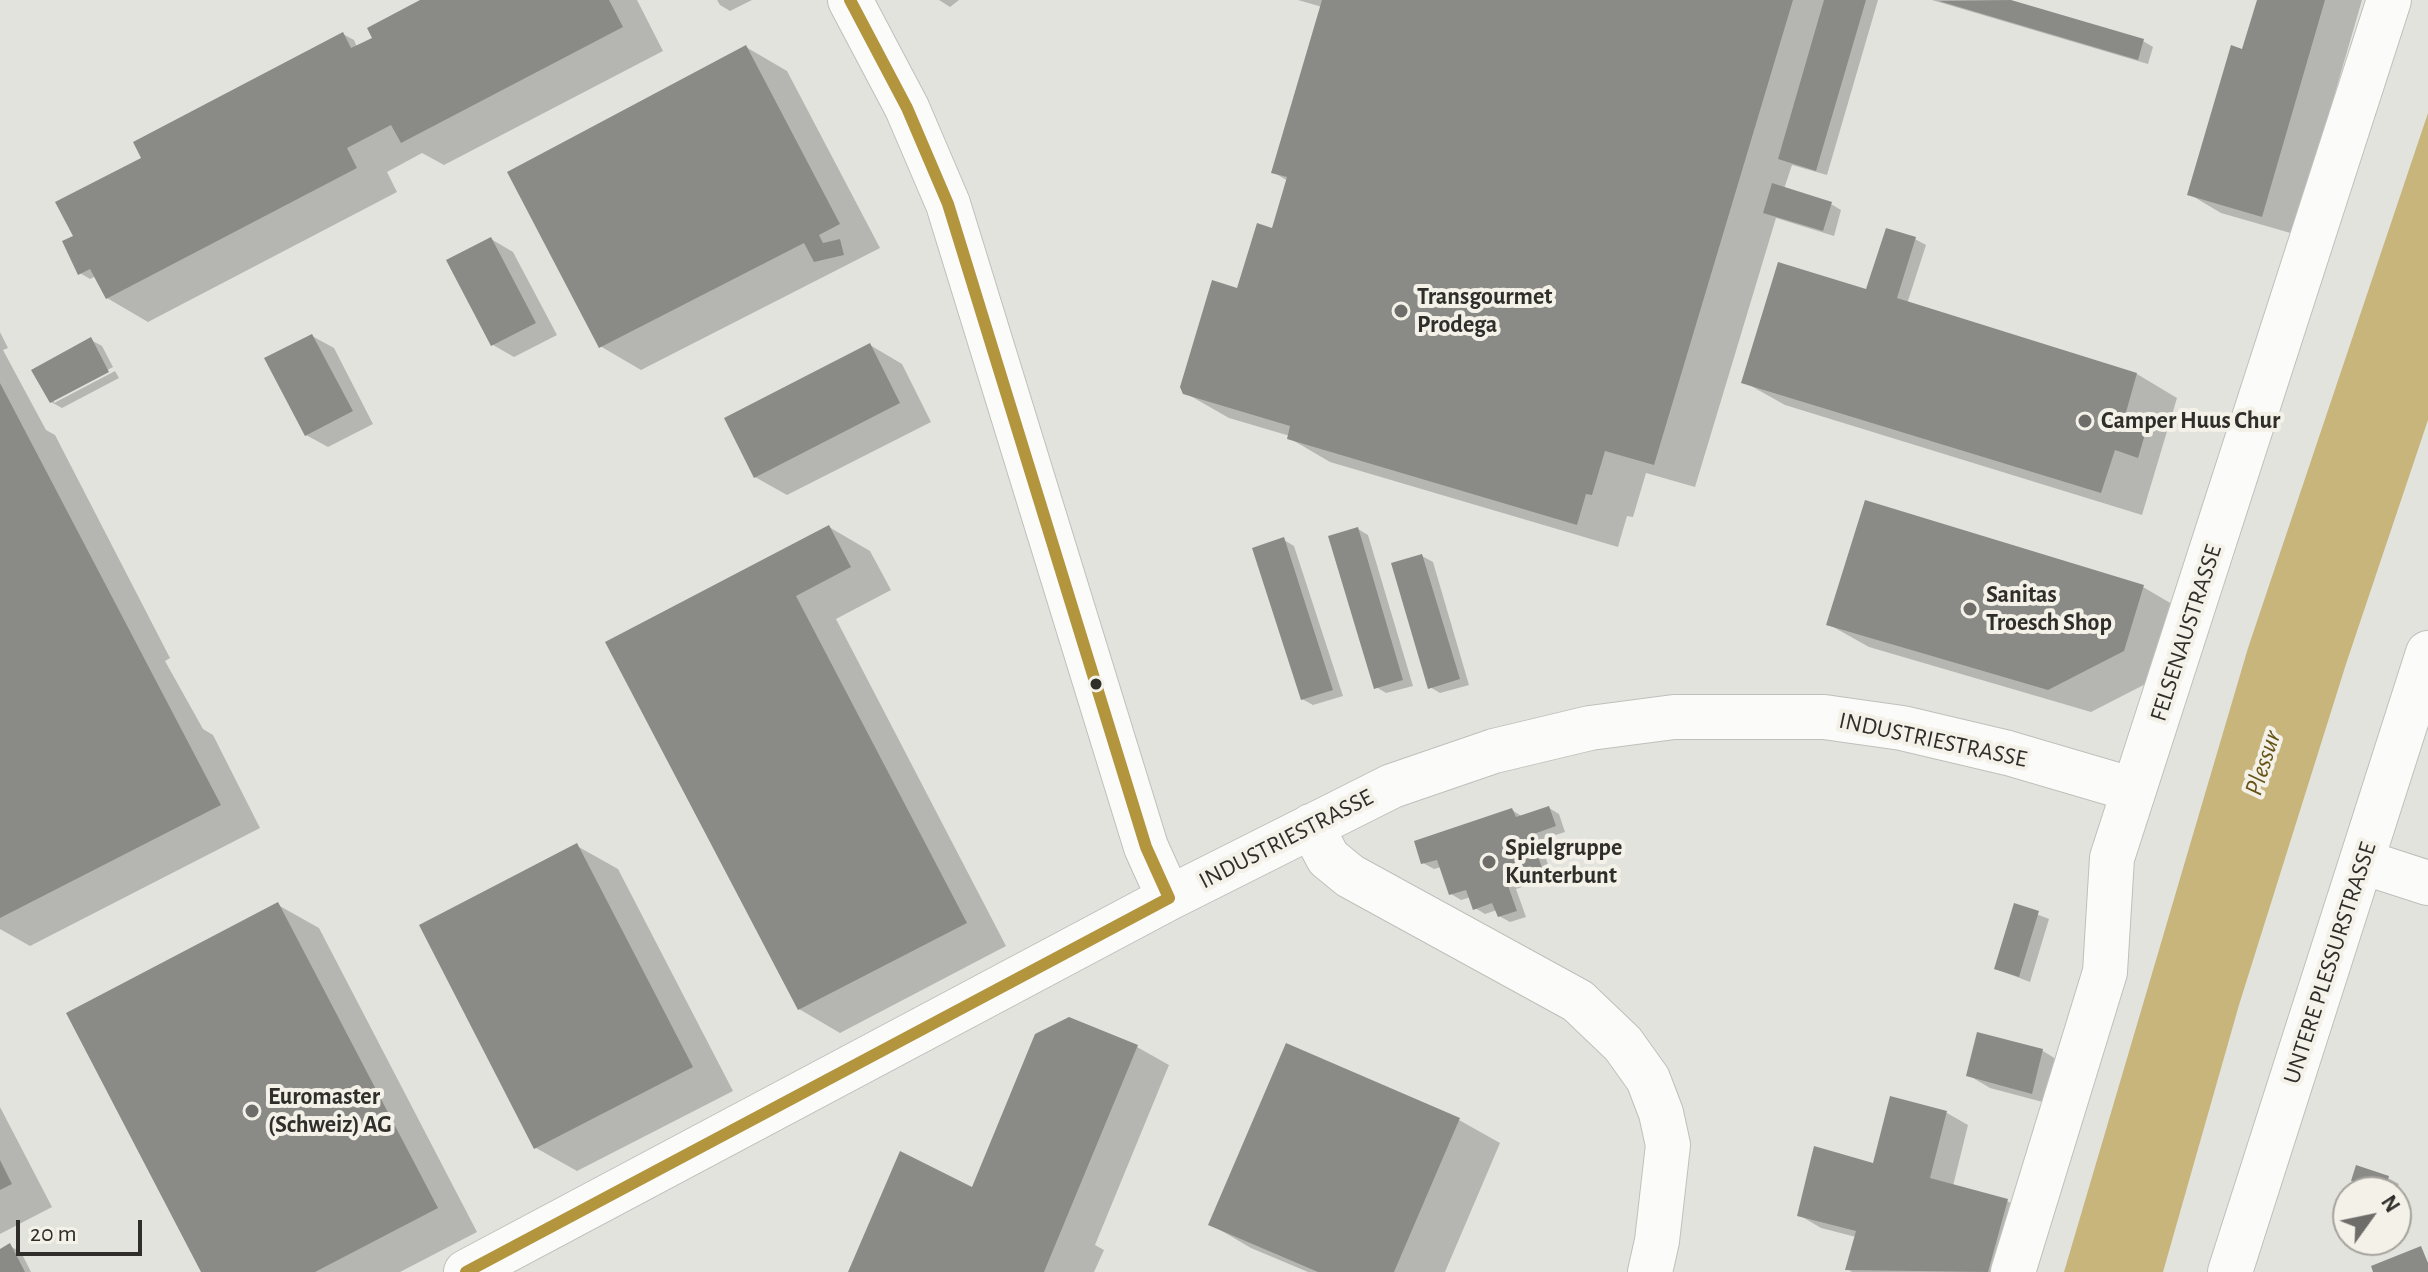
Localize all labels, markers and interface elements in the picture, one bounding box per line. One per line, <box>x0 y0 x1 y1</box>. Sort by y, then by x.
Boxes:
place label: Transgourmet Prodega <box>1417 283 1552 339</box>
marker: Transgourmet Prodega <box>1392 302 1410 320</box>
place label: Camper Huus Chur <box>2101 407 2280 435</box>
marker: Camper Huus Chur <box>2076 412 2094 430</box>
street label: FELSENAUSTRASSE <box>2144 541 2228 725</box>
place label: Sanitas Troesch Shop <box>1986 581 2112 637</box>
marker: Sanitas Troesch Shop <box>1961 600 1979 618</box>
unlabelled marker <box>1088 676 1104 692</box>
street label: INDUSTRIESTRASSE <box>1836 706 2030 774</box>
water label: Plessur <box>2238 727 2288 799</box>
street label: INDUSTRIESTRASSE <box>1194 783 1378 895</box>
place label: Spielgruppe Kunterbunt <box>1505 834 1622 890</box>
street label: UNTERE PLESSURSTRASSE <box>2277 839 2383 1087</box>
marker: Spielgruppe Kunterbunt <box>1480 853 1498 871</box>
place label: Euromaster (Schweiz) AG <box>268 1083 392 1139</box>
marker: Euromaster (Schweiz) AG <box>243 1102 261 1120</box>
north arrow <box>2332 1176 2412 1256</box>
text: N <box>2377 1192 2404 1216</box>
scale bar <box>20 1204 146 1254</box>
text: 20 m <box>30 1222 77 1246</box>

